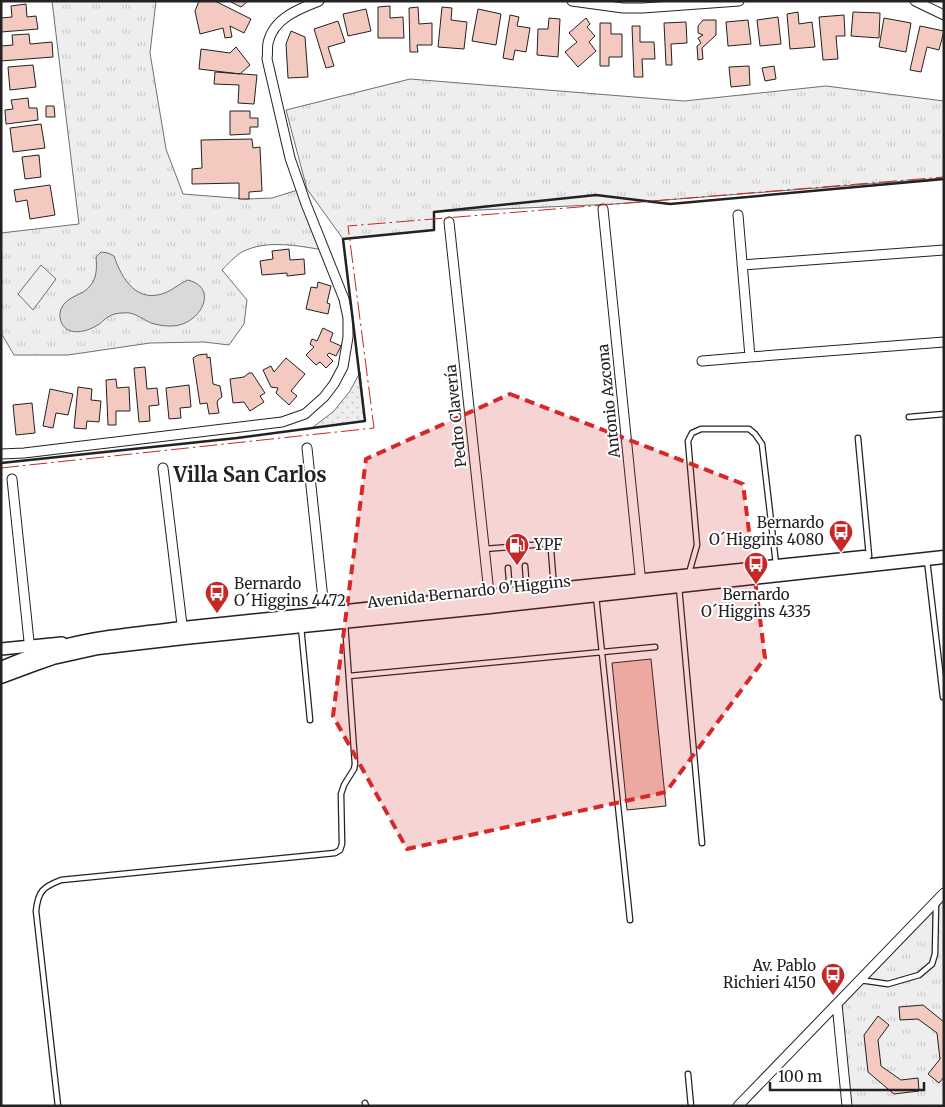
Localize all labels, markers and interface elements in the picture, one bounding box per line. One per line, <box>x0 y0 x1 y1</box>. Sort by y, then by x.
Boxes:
street label: Antonio Azcona <box>593 343 624 460</box>
street label: Pedro Clavería <box>441 364 470 468</box>
district label: Villa San Carlos <box>172 462 327 487</box>
place label: Bernardo O´Higgins 4080 <box>709 513 824 549</box>
bus stop icon: Bernardo O´Higgins 4080 <box>828 519 854 553</box>
fuel station icon: YPF <box>504 532 530 566</box>
place label: YPF <box>533 535 562 554</box>
bus stop icon: Bernardo O´Higgins 4335 <box>743 551 769 585</box>
street label: Avenida Bernardo O'Higgins <box>365 571 572 612</box>
place label: Bernardo O´Higgins 4472 <box>234 574 346 610</box>
bus stop icon: Bernardo O´Higgins 4472 <box>204 580 230 614</box>
place label: Bernardo O´Higgins 4335 <box>701 585 811 621</box>
place label: Av. Pablo Richieri 4150 <box>723 956 816 992</box>
bus stop icon: Av. Pablo Richieri 4150 <box>820 962 846 996</box>
scale bar <box>770 1060 924 1092</box>
text: 100 m <box>778 1067 822 1086</box>

